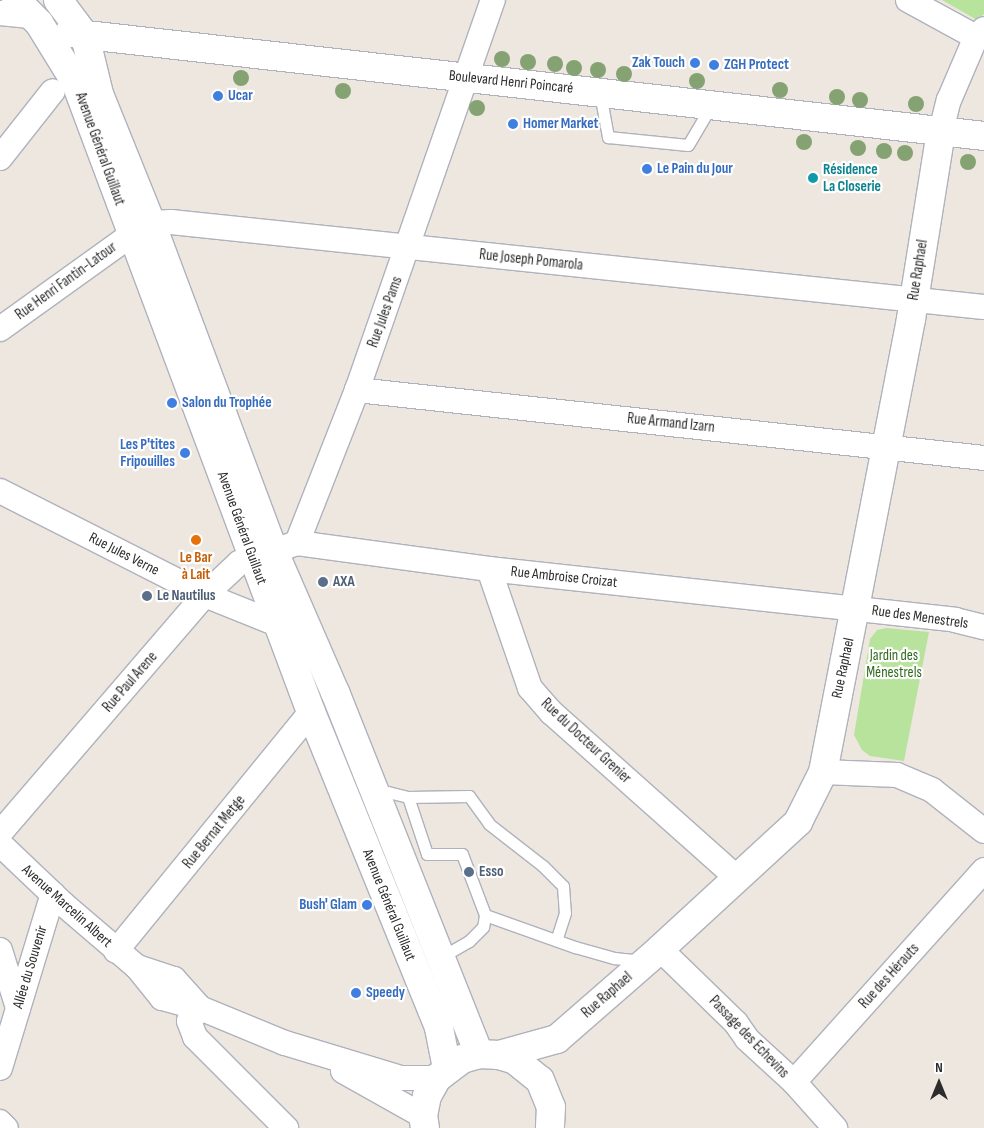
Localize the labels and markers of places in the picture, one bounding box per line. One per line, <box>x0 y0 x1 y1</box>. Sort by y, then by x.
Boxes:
place label: Zak Touch <box>632 54 685 72</box>
place label: ZGH Protect <box>724 56 789 74</box>
marker: Zak Touch <box>689 57 701 69</box>
marker: ZGH Protect <box>708 59 720 71</box>
place label: Ucar <box>228 87 253 105</box>
marker: Ucar <box>212 90 224 102</box>
place label: Homer Market <box>523 115 598 133</box>
marker: Homer Market <box>507 118 519 130</box>
place label: Le Pain du Jour <box>657 160 733 178</box>
place label: Résidence La Closerie <box>823 160 881 195</box>
marker: Le Pain du Jour <box>641 163 653 175</box>
marker: Résidence La Closerie <box>807 172 819 184</box>
place label: Salon du Trophée <box>182 394 272 412</box>
marker: Salon du Trophée <box>166 397 178 409</box>
place label: Les P'tites Fripouilles <box>120 435 175 470</box>
marker: Les P'tites Fripouilles <box>179 447 191 459</box>
marker: Le Bar à Lait <box>190 534 202 546</box>
place label: Le Bar à Lait <box>180 548 212 583</box>
place label: AXA <box>333 573 355 591</box>
marker: AXA <box>317 576 329 588</box>
place label: Le Nautilus <box>157 587 216 605</box>
marker: Le Nautilus <box>141 590 153 602</box>
place label: Esso <box>479 863 503 881</box>
marker: Esso <box>463 866 475 878</box>
place label: Bush' Glam <box>299 896 357 914</box>
marker: Bush' Glam <box>361 899 373 911</box>
place label: Speedy <box>366 984 405 1002</box>
marker: Speedy <box>350 987 362 999</box>

